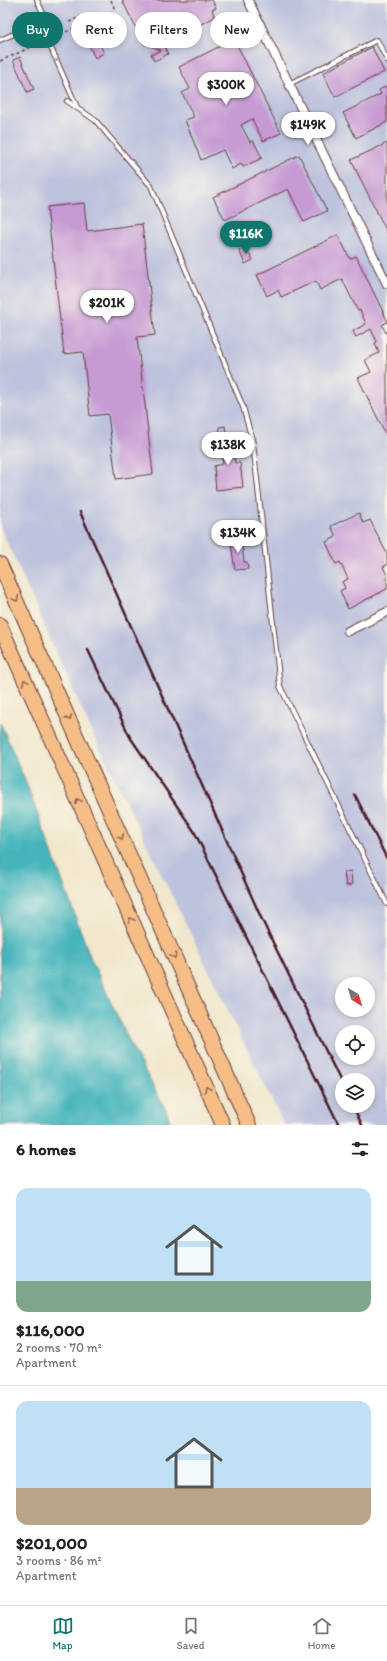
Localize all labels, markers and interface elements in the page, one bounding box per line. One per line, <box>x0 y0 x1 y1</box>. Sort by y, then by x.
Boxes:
chip: Buy <box>12 12 63 48</box>
chip: Rent <box>71 12 127 48</box>
chip: Filters <box>135 12 202 48</box>
chip: New <box>210 12 264 48</box>
one-way arrow <box>51 55 59 62</box>
pin: $300K <box>198 72 254 106</box>
text: $300K <box>207 77 245 92</box>
pin: $149K <box>280 112 336 146</box>
text: $149K <box>290 117 326 132</box>
pin: $116K <box>218 221 274 255</box>
text: $116K <box>229 226 263 241</box>
pin: $201K <box>79 290 135 324</box>
text: $201K <box>89 295 125 310</box>
pin: $138K <box>200 432 256 466</box>
text: $138K <box>210 437 246 452</box>
pin: $134K <box>210 520 266 554</box>
text: $134K <box>220 525 256 540</box>
one-way arrow <box>11 595 19 603</box>
one-way arrow <box>22 679 30 686</box>
one-way arrow <box>64 714 72 721</box>
one-way arrow <box>75 797 83 805</box>
one-way arrow <box>116 833 124 840</box>
one-way arrow <box>128 916 136 924</box>
one-way arrow <box>169 951 177 959</box>
north arrow <box>335 977 375 1017</box>
map controls <box>335 977 375 1113</box>
button: locate <box>335 1025 375 1065</box>
button: layers <box>335 1073 375 1113</box>
one-way arrow <box>203 1086 211 1093</box>
icon: filters <box>349 1138 371 1160</box>
text: 6 homes <box>16 1139 76 1159</box>
icon: home <box>158 1214 230 1286</box>
text: $116,000 <box>16 1320 85 1340</box>
text: 2 rooms · 70 m² <box>16 1340 102 1355</box>
text: Apartment <box>16 1355 77 1370</box>
icon: home <box>158 1427 230 1499</box>
text: $201,000 <box>16 1533 87 1553</box>
text: 3 rooms · 86 m² <box>16 1553 102 1568</box>
text: Apartment <box>16 1568 77 1583</box>
tab: Map <box>52 1615 74 1652</box>
tab: Saved <box>177 1615 205 1652</box>
tab: Home <box>308 1615 335 1652</box>

